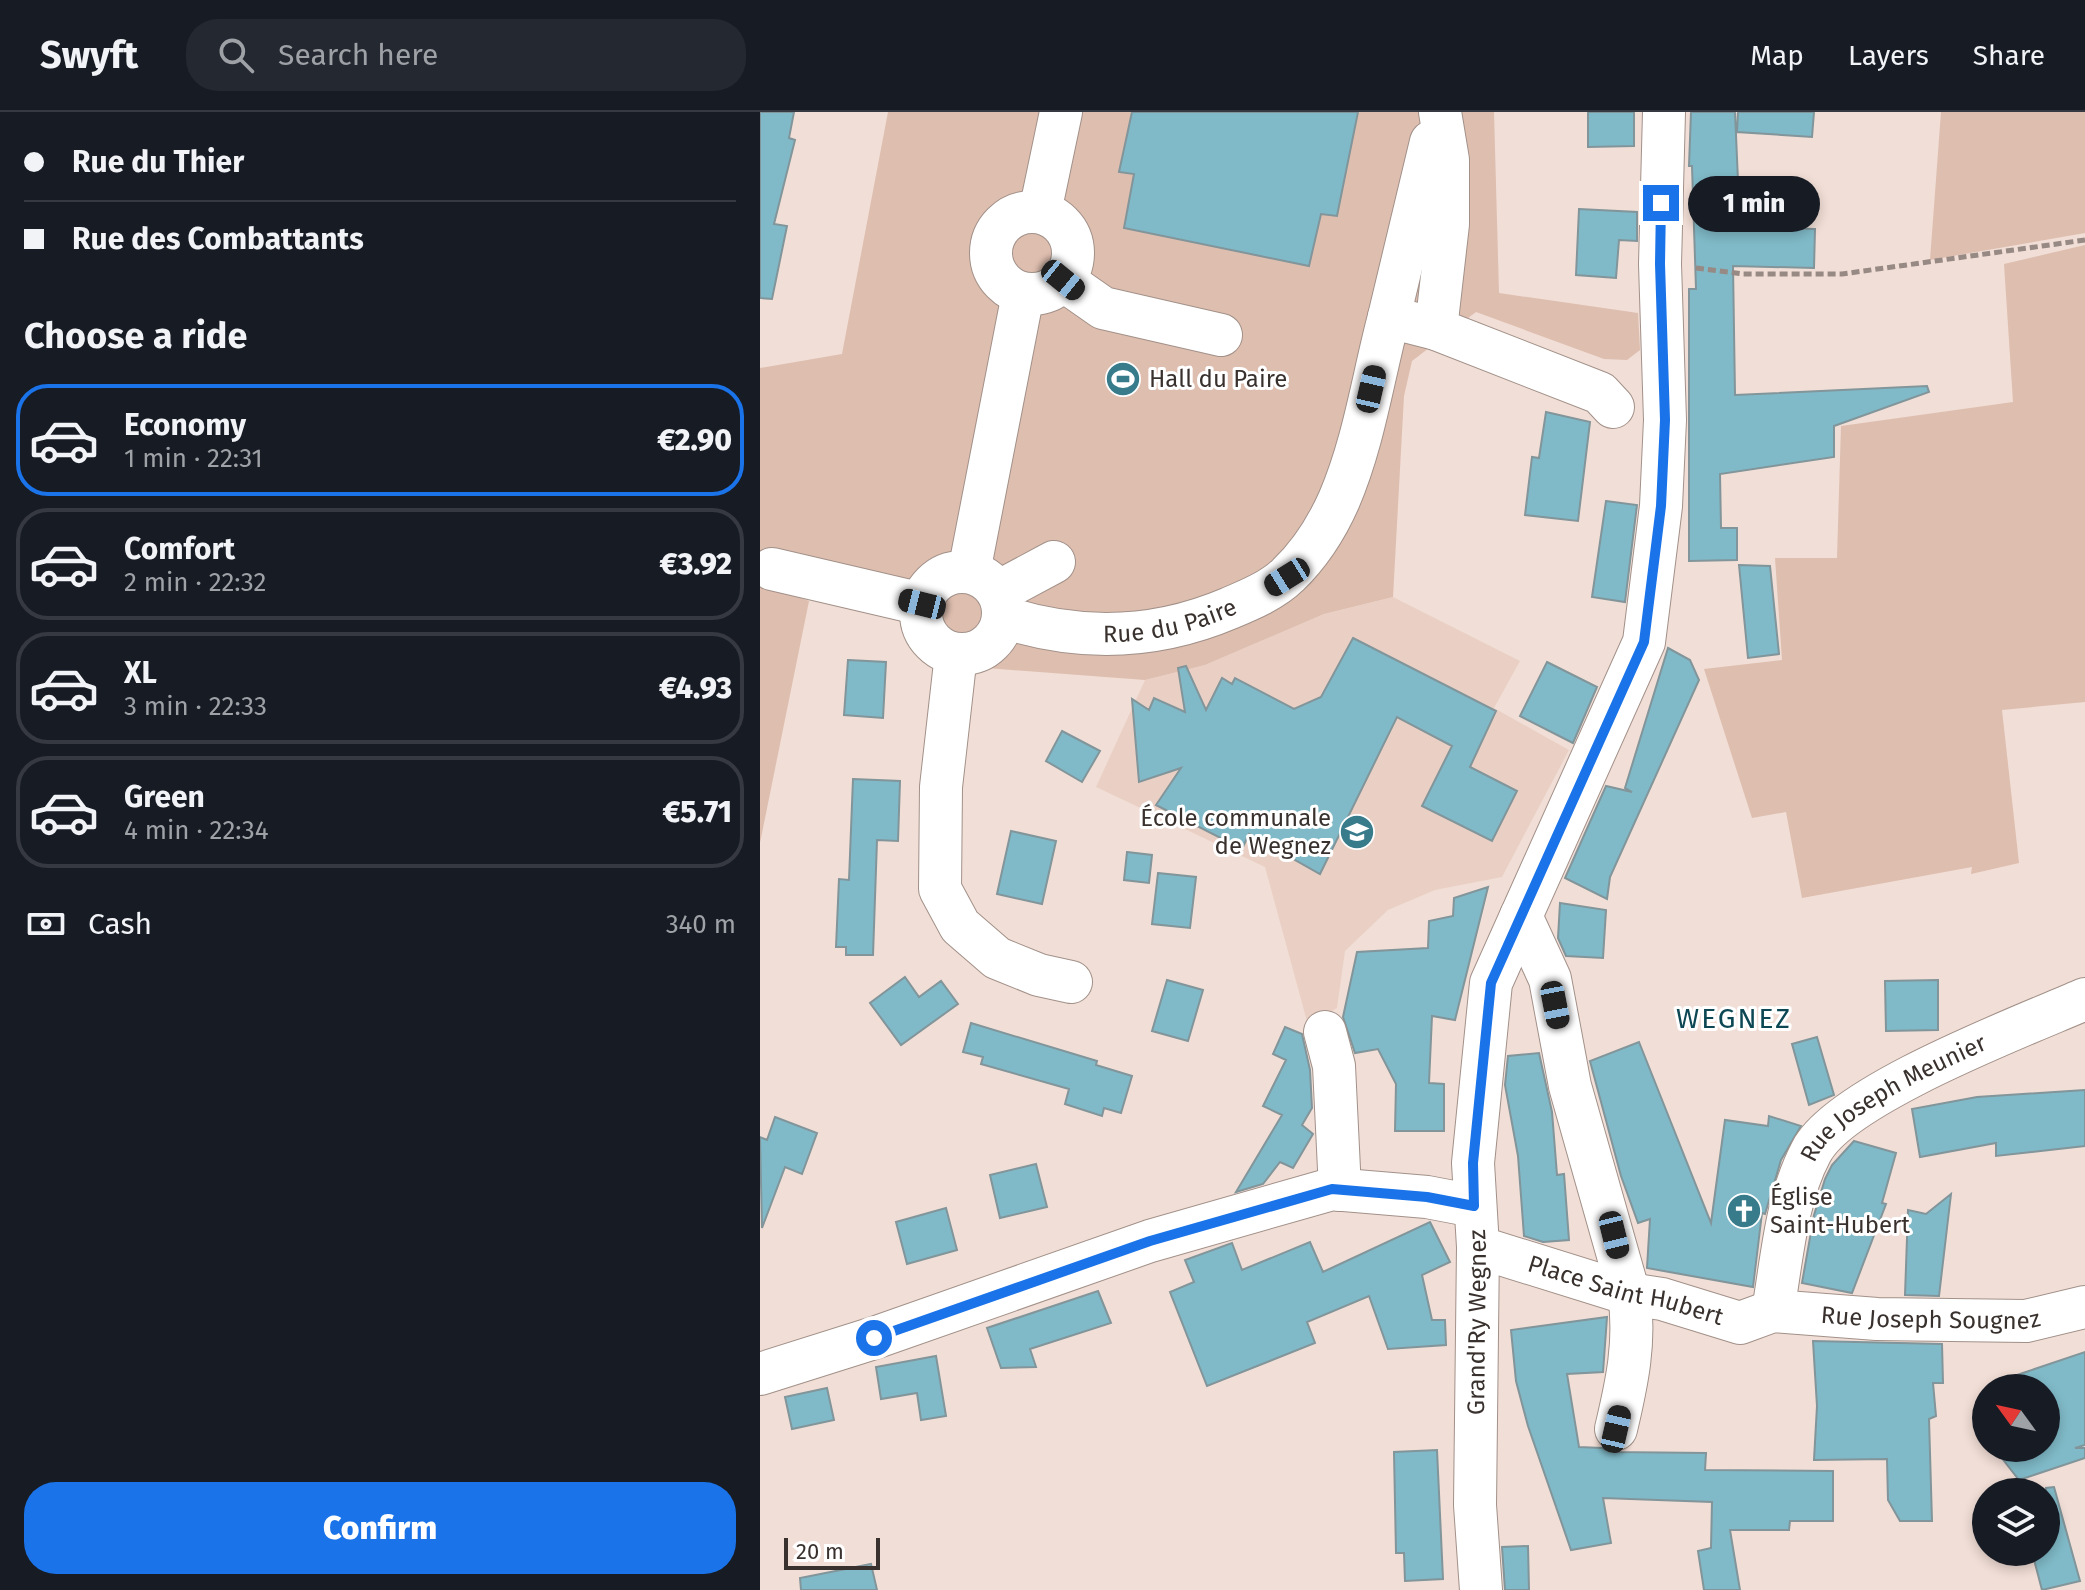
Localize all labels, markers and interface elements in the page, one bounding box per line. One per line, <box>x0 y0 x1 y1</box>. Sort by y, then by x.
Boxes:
search box <box>186 19 746 91</box>
text: Swyft <box>40 32 138 78</box>
icon: search <box>214 33 258 77</box>
text: Search here <box>278 37 438 73</box>
text: Map <box>1750 39 1804 72</box>
text: Layers <box>1848 39 1929 72</box>
text: Share <box>1973 39 2045 72</box>
text: Rue du Thier <box>72 144 244 180</box>
callout: 1 min <box>1689 175 1821 231</box>
route end <box>1643 185 1679 221</box>
text: 1 min <box>1723 188 1785 219</box>
text: Rue des Combattants <box>72 221 364 257</box>
car <box>1037 256 1089 304</box>
text: Choose a ride <box>24 314 247 358</box>
sports icon: Hall du Paire <box>1104 360 1142 398</box>
car <box>1354 363 1388 415</box>
place label: Hall du Paire <box>1149 365 1287 393</box>
icon: car <box>28 404 100 476</box>
text: Economy <box>124 407 246 443</box>
text: €2.90 <box>657 422 732 458</box>
text: 1 min · 22:31 <box>124 443 263 474</box>
icon: car <box>28 528 100 600</box>
text: Comfort <box>124 531 235 567</box>
text: €3.92 <box>660 546 732 582</box>
car <box>1260 554 1314 600</box>
text: 2 min · 22:32 <box>124 567 266 598</box>
car <box>896 587 948 621</box>
street label: Rue du Paire <box>1103 593 1241 648</box>
icon: car <box>28 652 100 724</box>
text: XL <box>124 655 157 691</box>
text: €4.93 <box>659 670 732 706</box>
text: 3 min · 22:33 <box>124 691 267 722</box>
icon: car <box>28 776 100 848</box>
text: Green <box>124 779 205 815</box>
text: €5.71 <box>662 794 732 830</box>
place label: École communale de Wegnez <box>1140 803 1331 860</box>
school or university icon: École communale de Wegnez <box>1338 813 1376 851</box>
text: 4 min · 22:34 <box>124 815 268 846</box>
icon: cash <box>24 902 68 946</box>
text: Cash <box>88 906 152 942</box>
text: 340 m <box>666 909 736 940</box>
car <box>1539 979 1571 1031</box>
district label: WEGNEZ <box>1676 1002 1792 1035</box>
street label: Rue Joseph Meunier <box>1794 1028 1991 1166</box>
place label: Église Saint-Hubert <box>1770 1182 1910 1239</box>
church icon: Église Saint-Hubert <box>1725 1192 1763 1230</box>
car <box>1597 1209 1631 1261</box>
street label: Grand'Ry Wegnez <box>1462 1229 1492 1415</box>
street label: Place Saint Hubert <box>1525 1249 1727 1331</box>
street label: Rue Joseph Sougnez <box>1820 1301 2043 1335</box>
route start <box>856 1320 892 1356</box>
north arrow <box>1972 1374 2060 1462</box>
map controls <box>1972 1374 2060 1566</box>
car <box>1599 1403 1633 1455</box>
button: layers <box>1972 1478 2060 1566</box>
button: Confirm <box>24 1482 736 1574</box>
scale bar <box>784 1534 880 1570</box>
text: 20 m <box>796 1538 844 1565</box>

